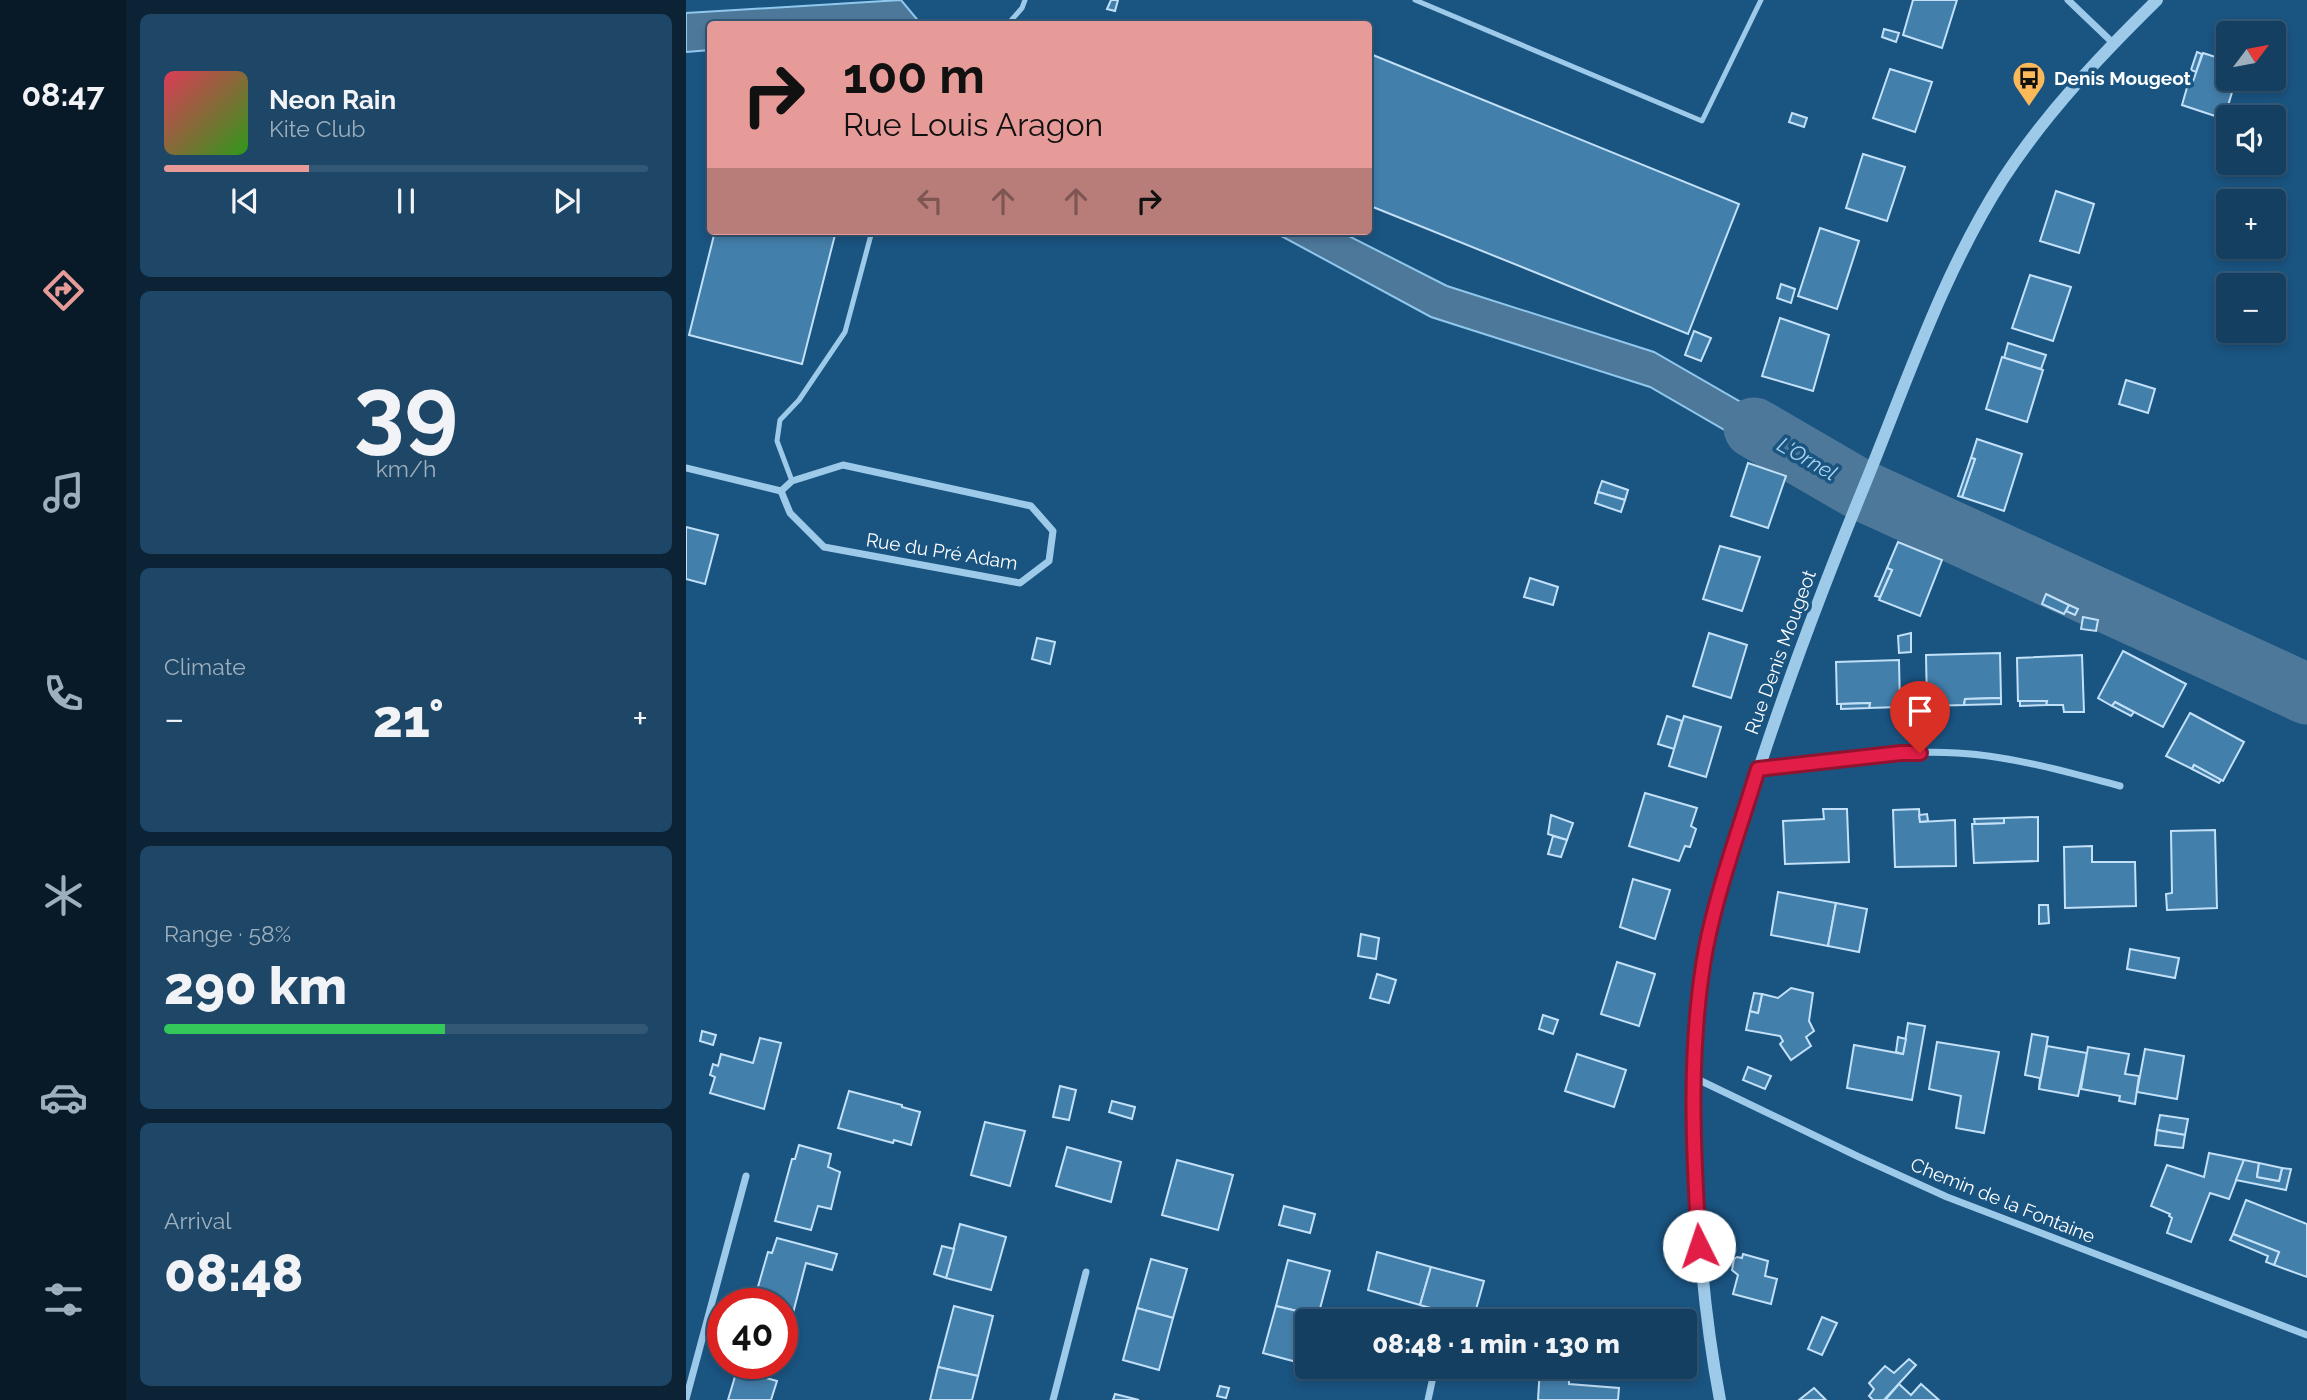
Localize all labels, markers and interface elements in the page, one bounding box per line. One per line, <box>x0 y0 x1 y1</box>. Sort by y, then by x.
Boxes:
north arrow <box>2216 21 2286 91</box>
map controls <box>2216 21 2286 343</box>
text: 100 m <box>843 47 985 104</box>
icon: right <box>728 49 819 140</box>
bus stop icon: Denis Mougeot <box>2010 59 2048 108</box>
place label: Denis Mougeot <box>2054 67 2192 89</box>
text: 08:47 <box>21 76 105 113</box>
text: Neon Rain <box>269 85 396 115</box>
button: sound <box>2216 105 2286 175</box>
text: Rue Louis Aragon <box>843 106 1103 143</box>
text: Kite Club <box>269 115 366 142</box>
icon: previous <box>226 182 264 220</box>
icon: pause <box>387 182 425 220</box>
icon: next <box>548 182 586 220</box>
icon: left <box>911 182 949 220</box>
icon: ahead <box>984 182 1022 220</box>
icon: ahead <box>1057 182 1095 220</box>
icon: right <box>1130 182 1168 220</box>
button: + <box>2216 189 2286 259</box>
icon: directions <box>39 266 88 315</box>
button: − <box>2216 273 2286 343</box>
text: 39 <box>354 356 458 463</box>
water label: L'Ornel <box>1773 432 1841 486</box>
text: km/h <box>376 455 436 482</box>
icon: music <box>39 468 88 517</box>
street label: Rue du Pré Adam <box>865 528 1019 574</box>
street label: Rue Denis Mougeot <box>1740 566 1820 737</box>
text: Climate <box>164 653 246 680</box>
icon: phone <box>39 669 88 718</box>
pin <box>1890 681 1950 753</box>
text: 21° <box>373 688 444 749</box>
icon: arrive <box>1901 692 1939 730</box>
text: − <box>164 696 184 741</box>
text: + <box>632 696 648 741</box>
icon: climate <box>39 871 88 920</box>
text: Range · 58% <box>164 920 291 947</box>
text: 290 km <box>164 955 347 1016</box>
icon: car <box>39 1073 88 1122</box>
street label: Chemin de la Fontaine <box>1908 1153 2098 1247</box>
text: Arrival <box>164 1207 231 1234</box>
position arrow <box>1662 1209 1736 1283</box>
text: 08:48 <box>164 1242 303 1303</box>
icon: filters <box>39 1275 88 1324</box>
speed limit sign: 40 <box>707 1288 798 1379</box>
text: 08:48 · 1 min · 130 m <box>1372 1329 1620 1359</box>

